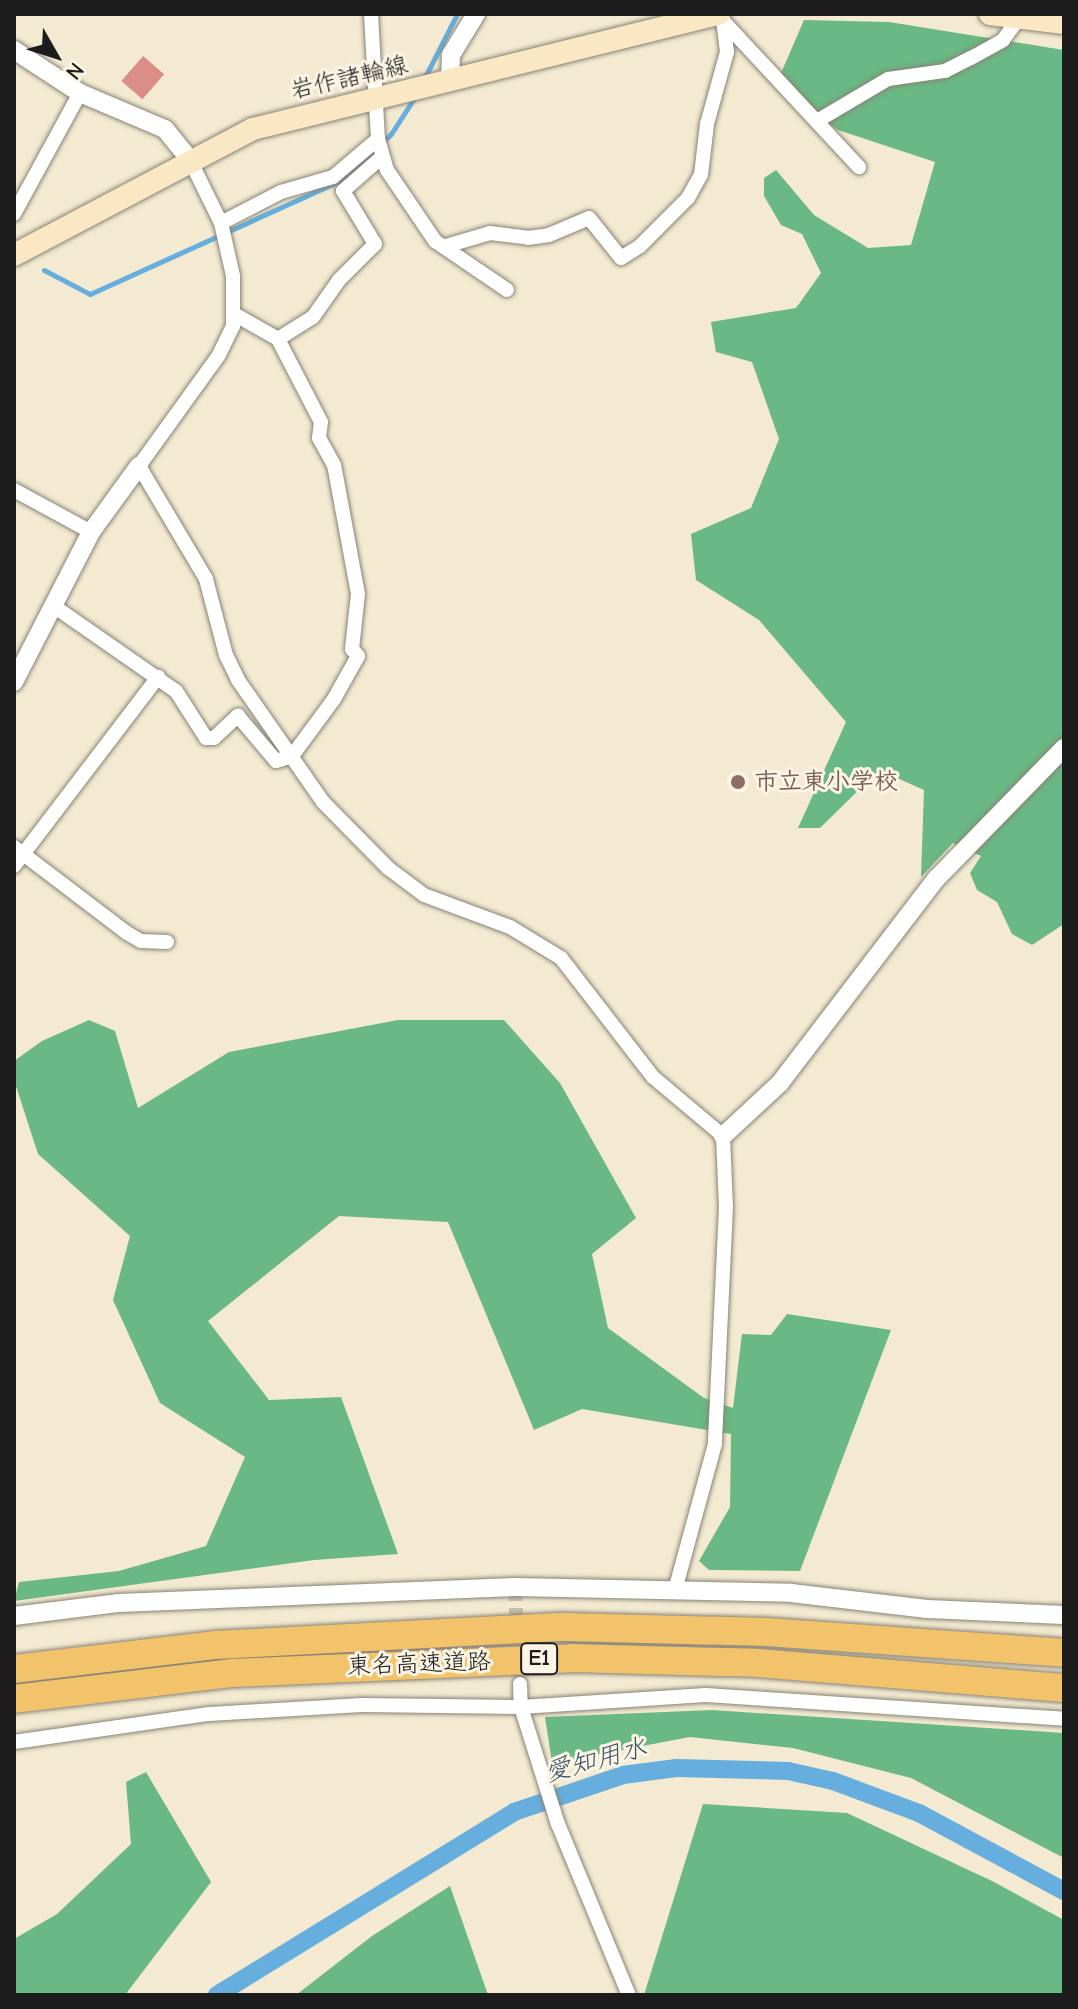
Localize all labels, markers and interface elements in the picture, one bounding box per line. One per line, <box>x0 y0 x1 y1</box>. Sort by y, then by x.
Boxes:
north arrow <box>16 16 96 96</box>
street label: 岩作諸輪線 <box>287 50 411 106</box>
text: N <box>60 57 89 85</box>
place label: 市立東小学校 <box>754 768 898 796</box>
marker: 市立東小学校 <box>729 773 747 791</box>
road number: E1 <box>519 1641 559 1677</box>
street label: 東名高速道路 <box>347 1647 491 1681</box>
water label: 愛知用水 <box>542 1732 650 1790</box>

